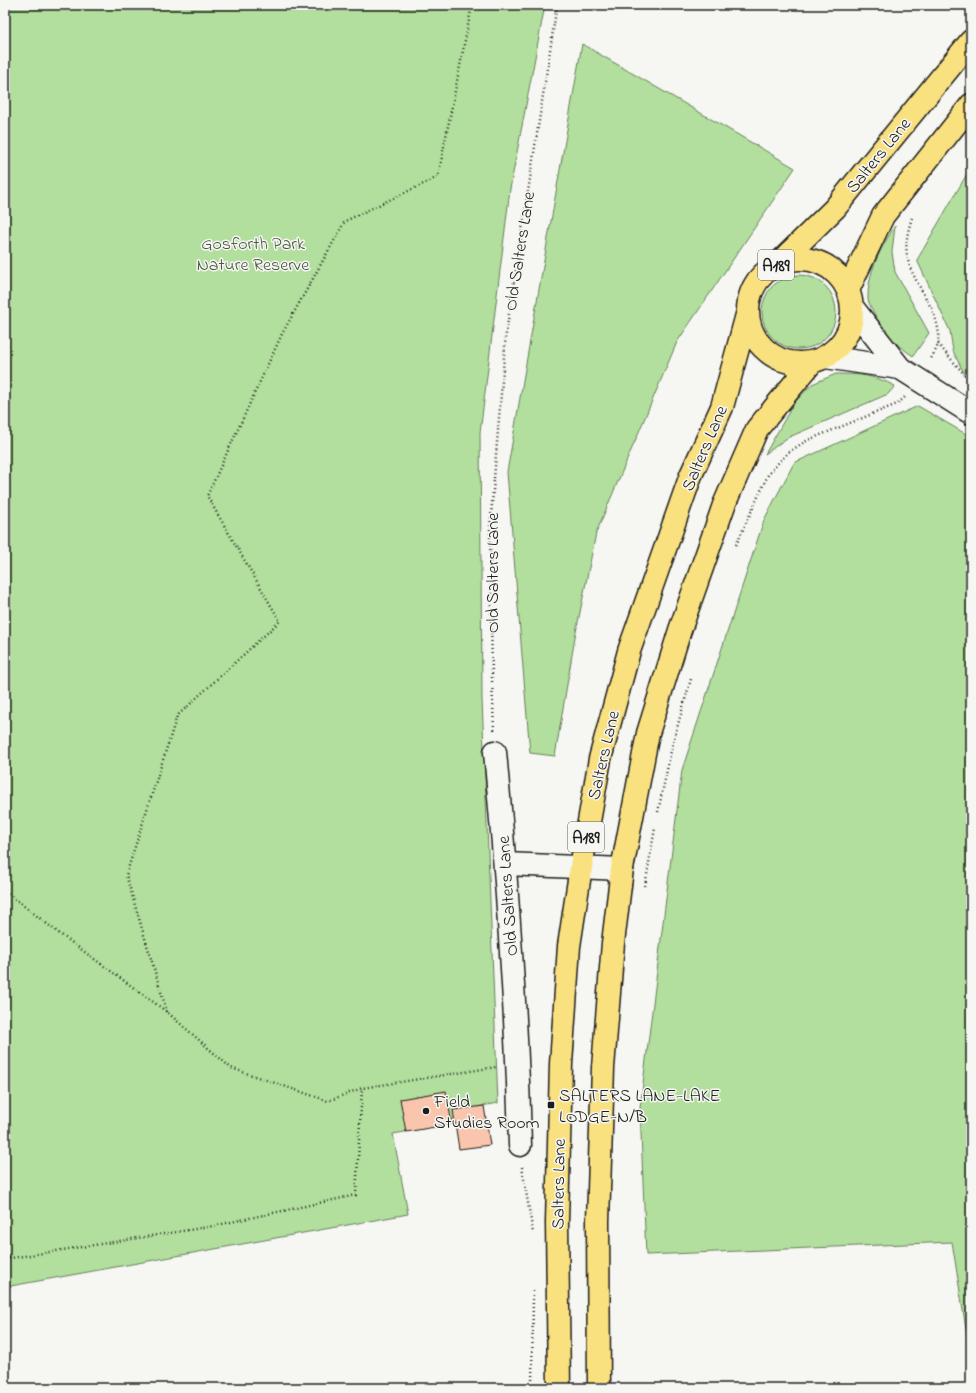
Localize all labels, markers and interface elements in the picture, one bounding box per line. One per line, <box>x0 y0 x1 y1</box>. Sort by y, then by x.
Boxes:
street label: Salters Lane <box>841 112 919 200</box>
street label: Old Salters Lane <box>499 189 543 313</box>
park label: Gosforth Park Nature Reserve <box>197 232 310 279</box>
road number: A189 <box>758 250 794 280</box>
street label: Salters Lane <box>676 401 736 496</box>
street label: Old Salters Lane <box>481 512 507 633</box>
street label: Salters Lane <box>582 707 628 803</box>
road number: A189 <box>568 822 604 852</box>
street label: Old Salters Lane <box>492 834 526 957</box>
place label: SALTERS LANE-LAKE LODGE-N/B <box>559 1084 721 1131</box>
place label: Field Studies Room <box>433 1090 540 1137</box>
marker: SALTERS LANE-LAKE LODGE-N/B <box>546 1100 556 1110</box>
marker: Field Studies Room <box>421 1106 431 1116</box>
street label: Salters Lane <box>546 1137 574 1230</box>

